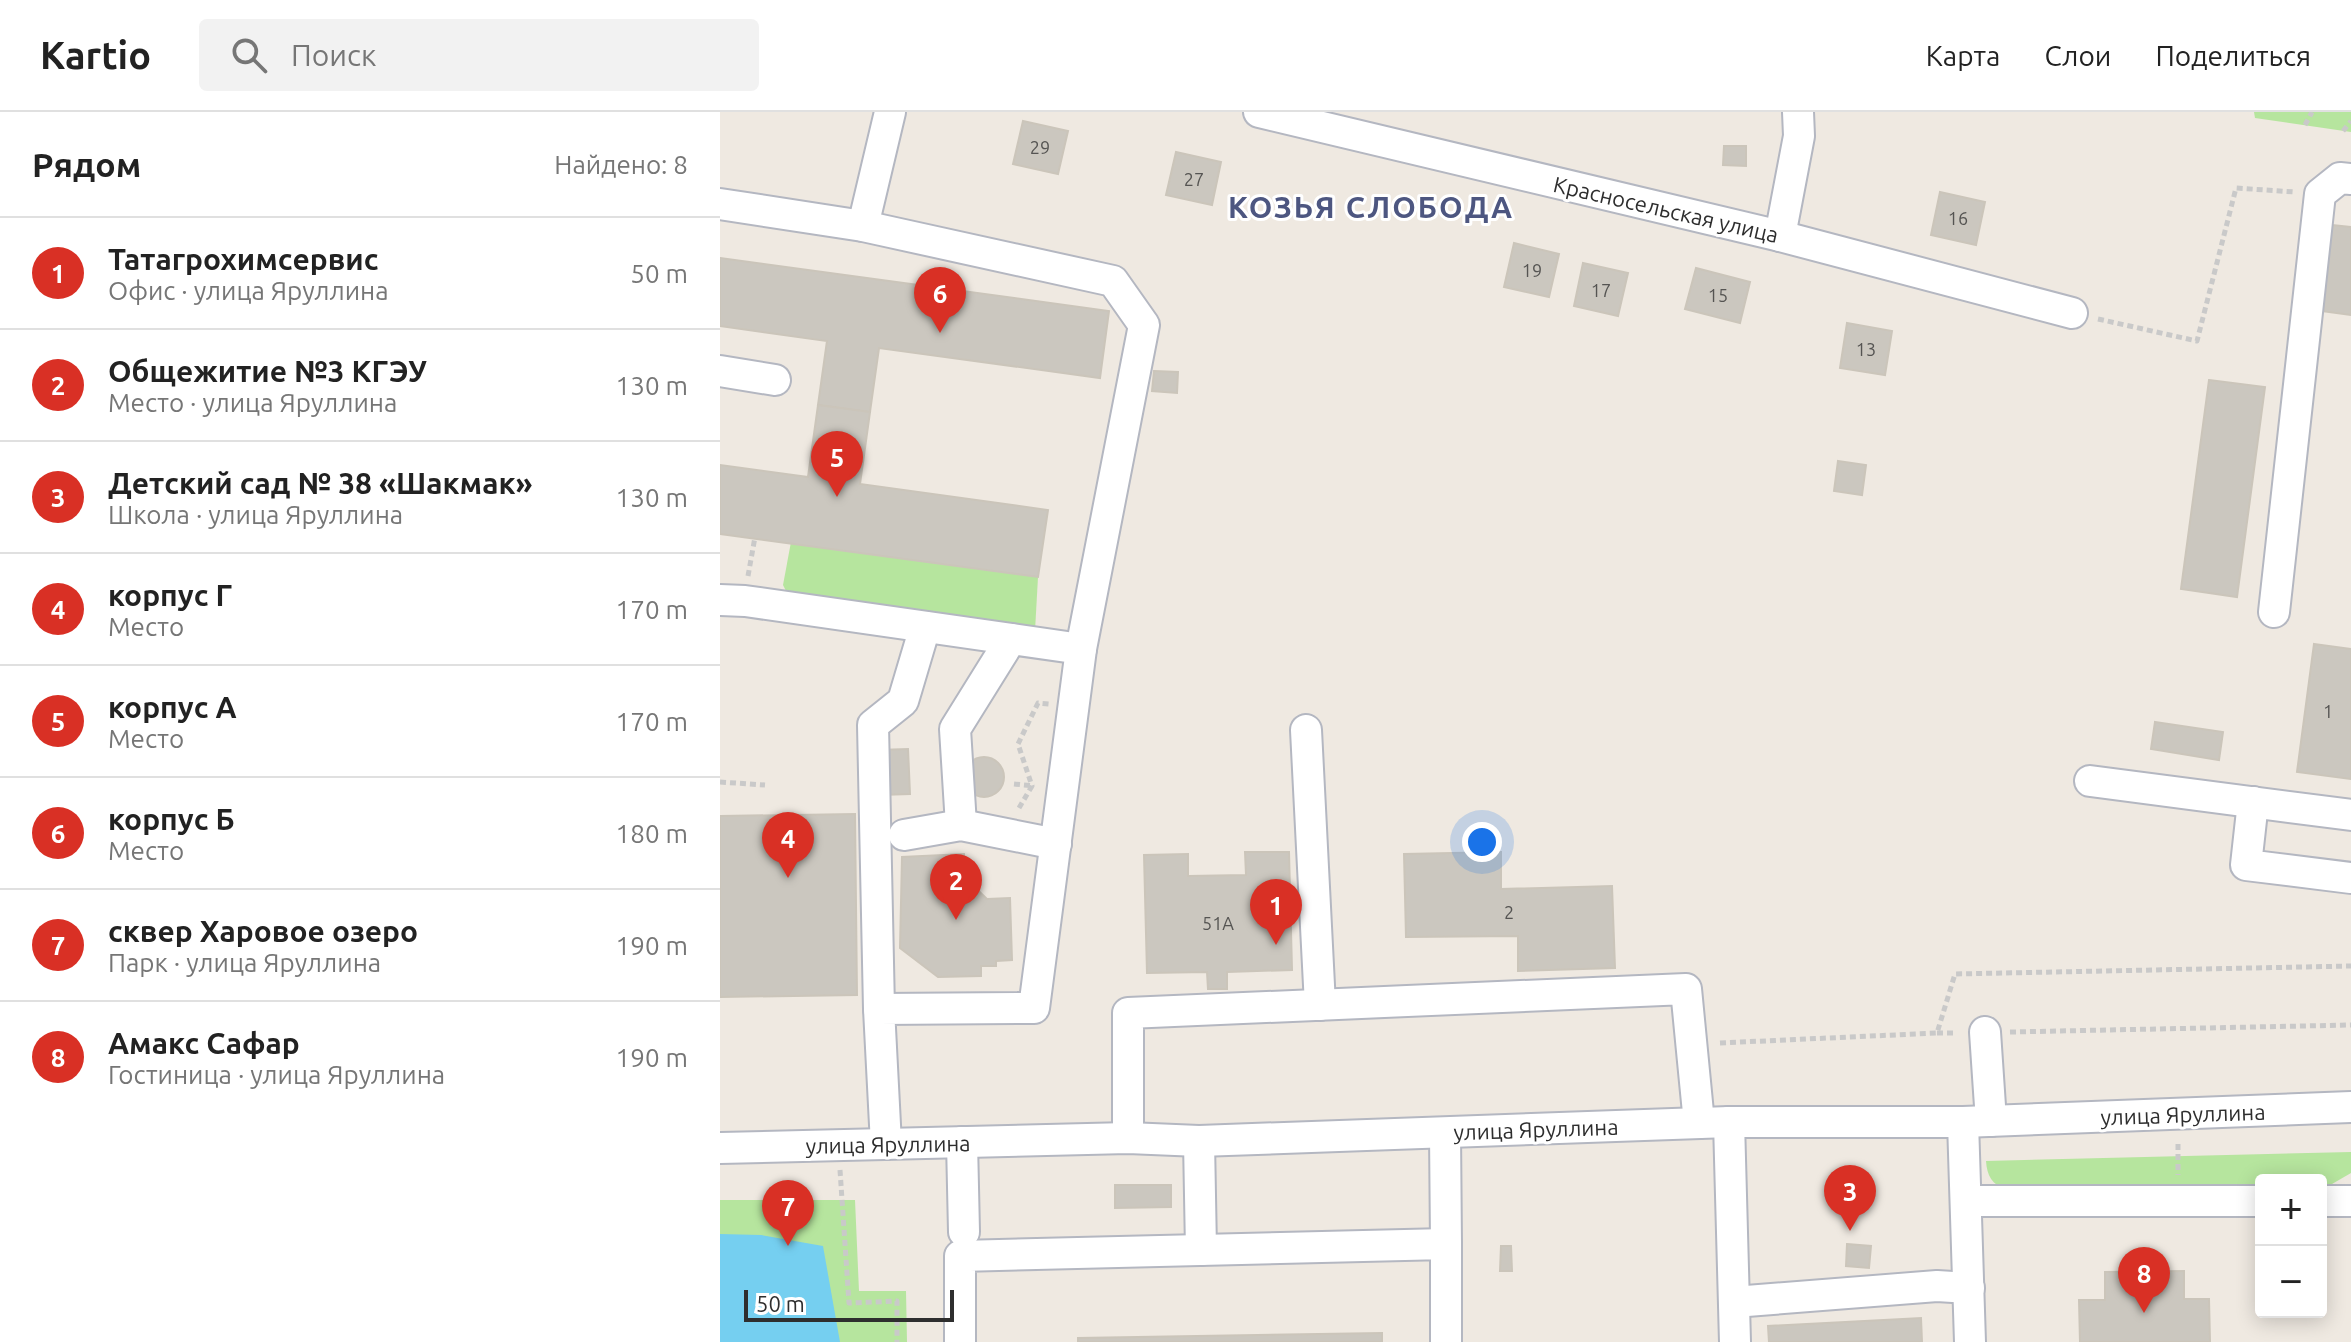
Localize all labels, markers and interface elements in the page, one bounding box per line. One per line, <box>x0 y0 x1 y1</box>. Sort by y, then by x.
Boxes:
search box <box>199 19 759 91</box>
icon: search <box>227 33 271 77</box>
text: Kartio <box>40 34 151 76</box>
text: Поиск <box>291 38 376 72</box>
text: Карта <box>1926 40 2000 71</box>
text: Слои <box>2044 40 2111 71</box>
text: Поделиться <box>2155 40 2311 71</box>
house number: 29 <box>1030 137 1050 157</box>
text: Рядом <box>32 145 141 183</box>
text: Найдено: 8 <box>554 150 688 179</box>
house number: 27 <box>1184 169 1204 189</box>
street label: Красносельская улица <box>1551 171 1781 247</box>
district label: КОЗЬЯ СЛОБОДА <box>1228 190 1514 224</box>
house number: 16 <box>1948 208 1968 228</box>
text: Татагрохимсервис <box>108 242 378 276</box>
text: 1 <box>51 259 65 288</box>
text: 50 m <box>630 259 688 288</box>
house number: 19 <box>1522 260 1542 280</box>
pin: 6 <box>914 267 966 333</box>
text: Офис · улица Яруллина <box>108 276 389 305</box>
house number: 17 <box>1591 280 1611 300</box>
house number: 15 <box>1708 285 1728 305</box>
house number: 13 <box>1856 339 1876 359</box>
text: Общежитие №3 КГЭУ <box>108 354 427 388</box>
text: 2 <box>51 371 65 400</box>
text: 130 m <box>616 371 688 400</box>
text: Место · улица Яруллина <box>108 388 397 417</box>
pin: 5 <box>811 431 863 497</box>
text: Детский сад № 38 «Шакмак» <box>108 466 532 500</box>
text: 3 <box>51 483 65 512</box>
text: 130 m <box>616 483 688 512</box>
text: Школа · улица Яруллина <box>108 500 403 529</box>
text: корпус Г <box>108 578 233 612</box>
text: 4 <box>51 595 65 624</box>
text: 170 m <box>616 595 688 624</box>
text: Место <box>108 612 184 641</box>
text: корпус А <box>108 690 237 724</box>
house number: 1 <box>2323 701 2333 721</box>
text: 5 <box>51 707 65 736</box>
text: 170 m <box>616 707 688 736</box>
text: Место <box>108 724 184 753</box>
text: корпус Б <box>108 802 235 836</box>
pin: 4 <box>762 812 814 878</box>
text: 6 <box>51 819 65 848</box>
text: 180 m <box>616 819 688 848</box>
your location <box>1462 822 1502 862</box>
text: Место <box>108 836 184 865</box>
pin: 2 <box>930 854 982 920</box>
pin: 1 <box>1250 879 1302 945</box>
house number: 2 <box>1504 902 1514 922</box>
house number: 51А <box>1202 913 1234 933</box>
text: сквер Харовое озеро <box>108 914 418 948</box>
text: 7 <box>51 931 65 960</box>
text: 190 m <box>616 931 688 960</box>
text: Парк · улица Яруллина <box>108 948 381 977</box>
text: Амакс Сафар <box>108 1026 300 1060</box>
text: 8 <box>51 1043 65 1072</box>
text: 190 m <box>616 1043 688 1072</box>
text: Гостиница · улица Яруллина <box>108 1060 445 1089</box>
street label: улица Яруллина <box>2100 1099 2266 1129</box>
street label: улица Яруллина <box>1453 1114 1619 1144</box>
street label: улица Яруллина <box>805 1130 971 1158</box>
pin: 3 <box>1824 1165 1876 1231</box>
map controls <box>2255 1174 2327 1318</box>
button: + <box>2255 1174 2327 1246</box>
pin: 7 <box>762 1180 814 1246</box>
button: − <box>2255 1246 2327 1318</box>
pin: 8 <box>2118 1247 2170 1313</box>
scale bar <box>744 1286 954 1322</box>
text: 50 m <box>756 1291 805 1316</box>

